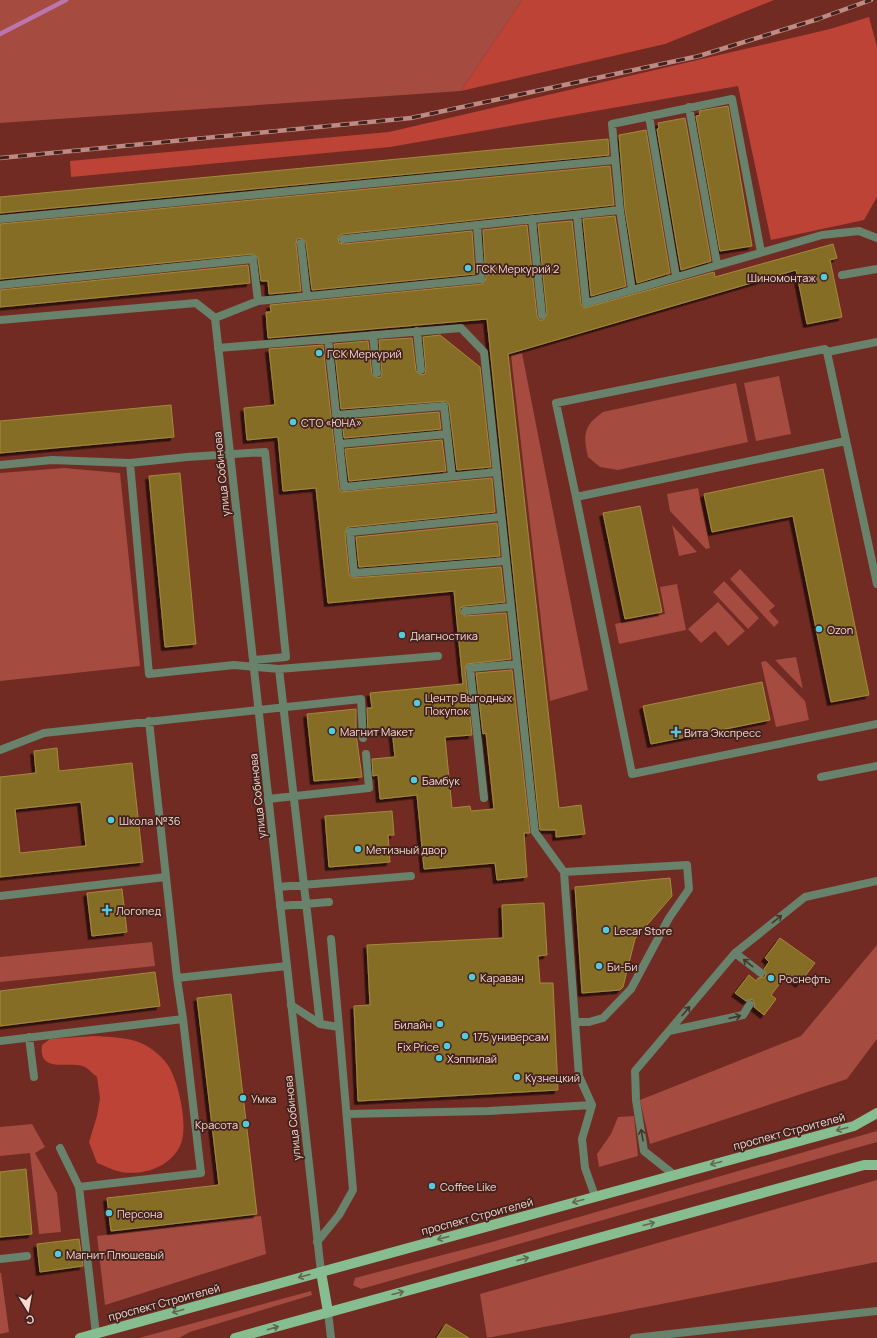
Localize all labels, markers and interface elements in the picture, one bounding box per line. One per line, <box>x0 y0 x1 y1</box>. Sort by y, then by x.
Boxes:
place label: ГСК Меркурий 2 <box>476 261 559 276</box>
marker: ГСК Меркурий 2 <box>463 263 473 273</box>
place label: Шиномонтаж <box>747 270 816 285</box>
marker: Шиномонтаж <box>819 272 829 282</box>
place label: ГСК Меркурий <box>327 346 402 361</box>
marker: ГСК Меркурий <box>314 348 324 358</box>
place label: СТО «ЮНА» <box>301 415 362 430</box>
marker: СТО «ЮНА» <box>288 417 298 427</box>
street label: улица Собинова <box>209 431 233 517</box>
place label: Ozon <box>827 622 853 637</box>
marker: Ozon <box>814 624 824 634</box>
place label: Диагностика <box>410 628 478 643</box>
marker: Диагностика <box>397 630 407 640</box>
place label: Центр Выгодных Покупок <box>425 690 512 718</box>
marker: Центр Выгодных Покупок <box>412 698 422 708</box>
place label: Магнит Макет <box>340 724 414 739</box>
place label: Вита Экспресс <box>684 725 761 740</box>
marker: Магнит Макет <box>327 726 337 736</box>
marker: Вита Экспресс <box>671 727 681 737</box>
street label: улица Собинова <box>245 753 269 839</box>
place label: Бамбук <box>422 773 460 788</box>
marker: Бамбук <box>409 775 419 785</box>
place label: Школа №36 <box>119 813 181 828</box>
marker: Школа №36 <box>106 815 116 825</box>
place label: Метизный двор <box>366 842 447 857</box>
marker: Метизный двор <box>353 844 363 854</box>
place label: Логопед <box>116 903 161 918</box>
marker: Логопед <box>101 904 113 916</box>
one-way arrow <box>772 915 782 924</box>
place label: Lecar Store <box>614 923 673 938</box>
marker: Lecar Store <box>601 925 611 935</box>
place label: Би-Би <box>607 959 637 974</box>
one-way arrow <box>742 959 753 967</box>
marker: Би-Би <box>594 961 604 971</box>
place label: Караван <box>480 970 524 985</box>
place label: Роснефть <box>779 971 831 986</box>
marker: Караван <box>467 972 477 982</box>
marker: Роснефть <box>766 973 776 983</box>
one-way arrow <box>682 1006 691 1016</box>
one-way arrow <box>728 1012 741 1020</box>
place label: Билайн <box>394 1017 432 1032</box>
marker: Билайн <box>435 1019 445 1029</box>
place label: 175 универсам <box>473 1029 549 1044</box>
marker: 175 универсам <box>460 1031 470 1041</box>
place label: Fix Price <box>397 1039 440 1054</box>
marker: Fix Price <box>442 1041 452 1051</box>
place label: Хэппилай <box>447 1051 497 1066</box>
marker: Хэппилай <box>434 1053 444 1063</box>
place label: Кузнецкий <box>525 1070 580 1085</box>
marker: Кузнецкий <box>512 1072 522 1082</box>
street label: улица Собинова <box>280 1075 304 1161</box>
place label: Умка <box>251 1091 276 1106</box>
marker: Умка <box>238 1093 248 1103</box>
street label: проспект Строителей <box>732 1109 846 1153</box>
place label: Красота <box>195 1117 238 1132</box>
marker: Красота <box>241 1119 251 1129</box>
one-way arrow <box>836 1126 849 1133</box>
one-way arrow <box>638 1129 646 1142</box>
one-way arrow <box>710 1160 723 1167</box>
place label: Coffee Like <box>440 1179 497 1194</box>
marker: Coffee Like <box>427 1181 437 1191</box>
street label: проспект Строителей <box>420 1194 534 1238</box>
one-way arrow <box>571 1198 584 1205</box>
place label: Персона <box>117 1206 163 1221</box>
marker: Персона <box>104 1208 114 1218</box>
one-way arrow <box>642 1220 655 1227</box>
one-way arrow <box>436 1235 449 1242</box>
place label: Магнит Плюшевый <box>66 1247 164 1262</box>
marker: Магнит Плюшевый <box>53 1249 63 1259</box>
one-way arrow <box>517 1254 530 1262</box>
one-way arrow <box>298 1273 311 1280</box>
street label: проспект Строителей <box>107 1280 221 1324</box>
one-way arrow <box>391 1289 404 1296</box>
north arrow <box>8 1290 48 1330</box>
one-way arrow <box>172 1308 185 1315</box>
text: С <box>25 1312 35 1328</box>
one-way arrow <box>266 1323 279 1331</box>

